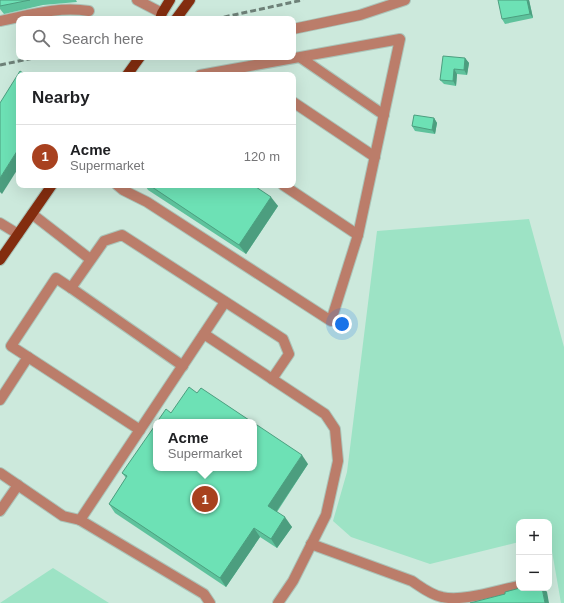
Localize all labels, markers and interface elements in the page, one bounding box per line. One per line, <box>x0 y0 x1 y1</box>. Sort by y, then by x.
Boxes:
search box <box>16 16 296 60</box>
icon: search <box>30 27 52 49</box>
text: Search here <box>62 30 144 47</box>
text: Nearby <box>32 88 90 107</box>
text: Acme <box>70 141 111 158</box>
text: 1 <box>41 149 49 164</box>
text: 120 m <box>244 149 280 164</box>
text: Supermarket <box>70 158 144 173</box>
your location <box>332 314 352 334</box>
popup <box>153 419 257 471</box>
text: Acme <box>168 429 209 446</box>
text: Supermarket <box>168 446 242 461</box>
pin: 1 <box>192 484 218 514</box>
map controls <box>516 519 552 591</box>
button: + <box>516 519 552 555</box>
button: − <box>516 555 552 591</box>

